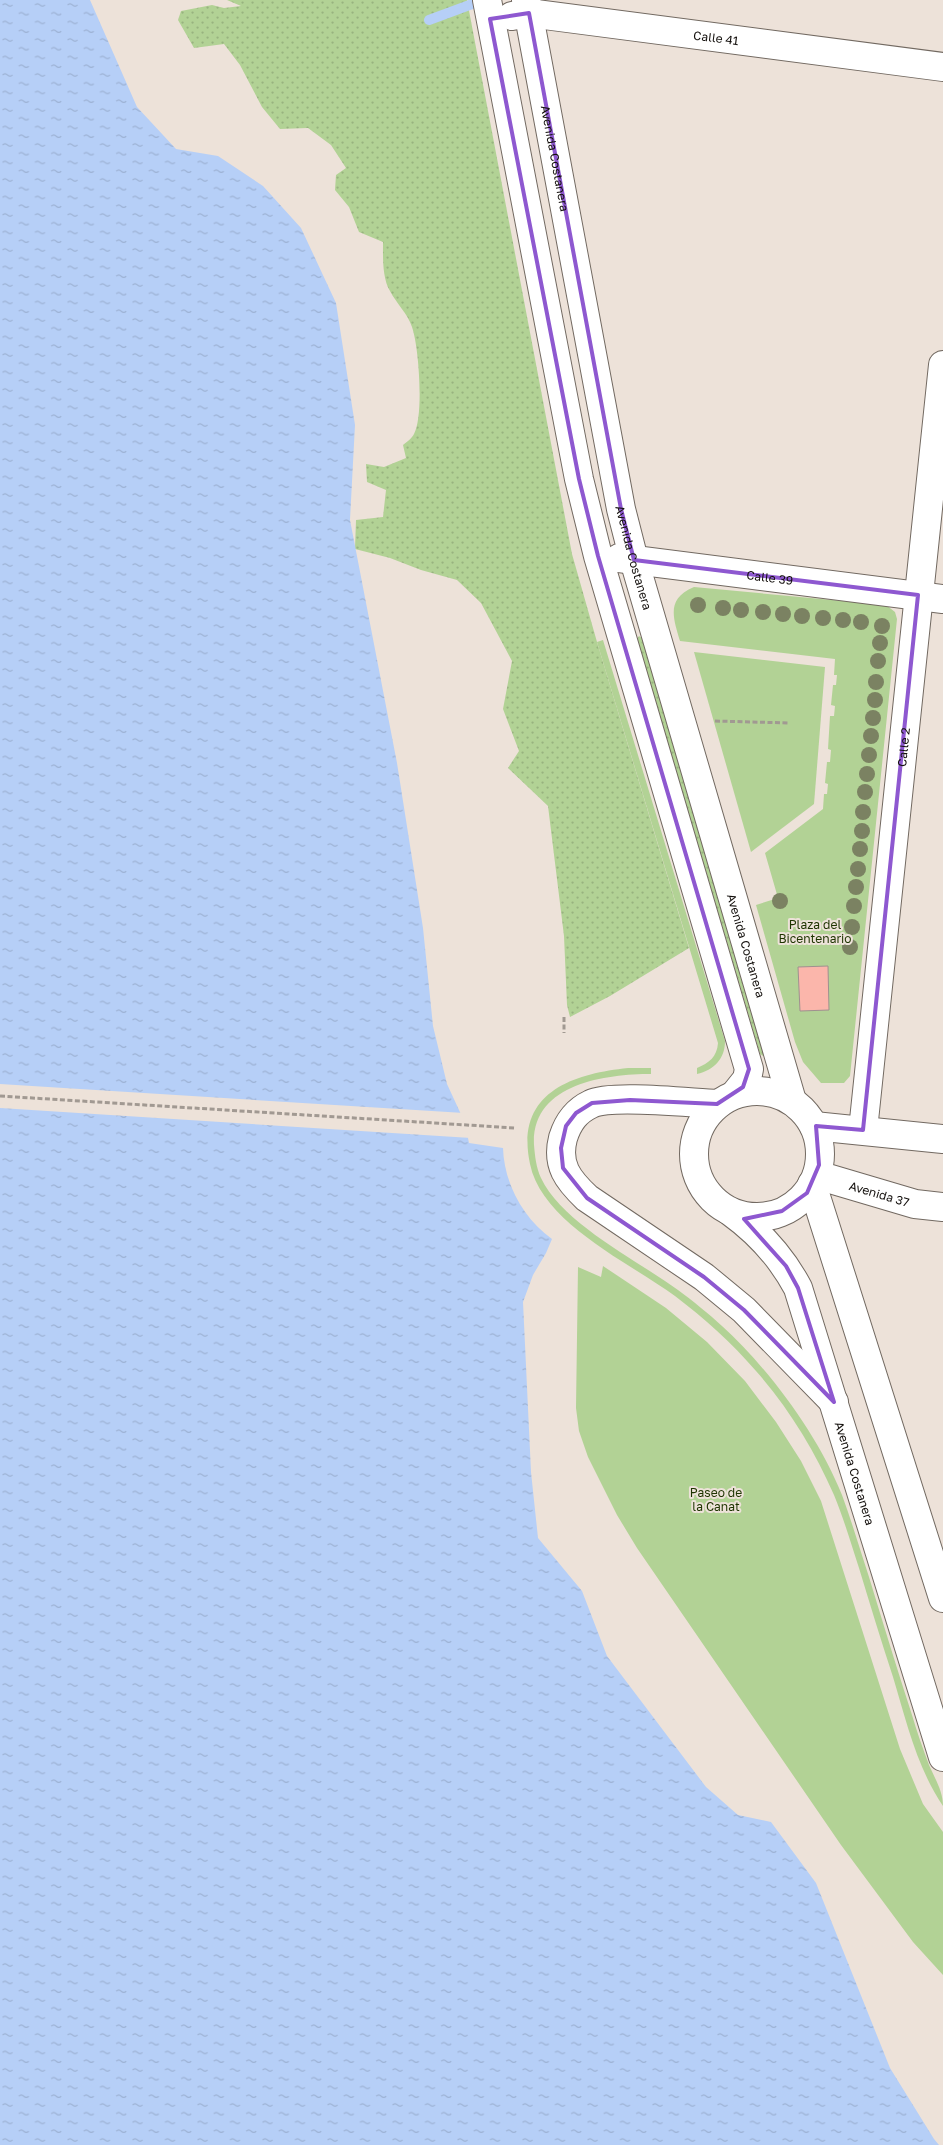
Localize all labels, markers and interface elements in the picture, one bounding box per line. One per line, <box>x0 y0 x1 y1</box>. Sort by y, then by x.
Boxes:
street label: Calle 41 <box>693 27 740 48</box>
street label: Avenida Costanera <box>538 104 573 213</box>
street label: Avenida Costanera <box>613 504 656 611</box>
street label: Calle 39 <box>746 567 794 587</box>
street label: Calle 2 <box>894 727 913 768</box>
street label: Avenida Costanera <box>724 892 769 999</box>
park label: Plaza del Bicentenario <box>778 917 852 946</box>
street label: Avenida 37 <box>847 1177 911 1209</box>
street label: Avenida Costanera <box>832 1419 878 1527</box>
park label: Paseo de la Canat <box>690 1485 742 1514</box>

